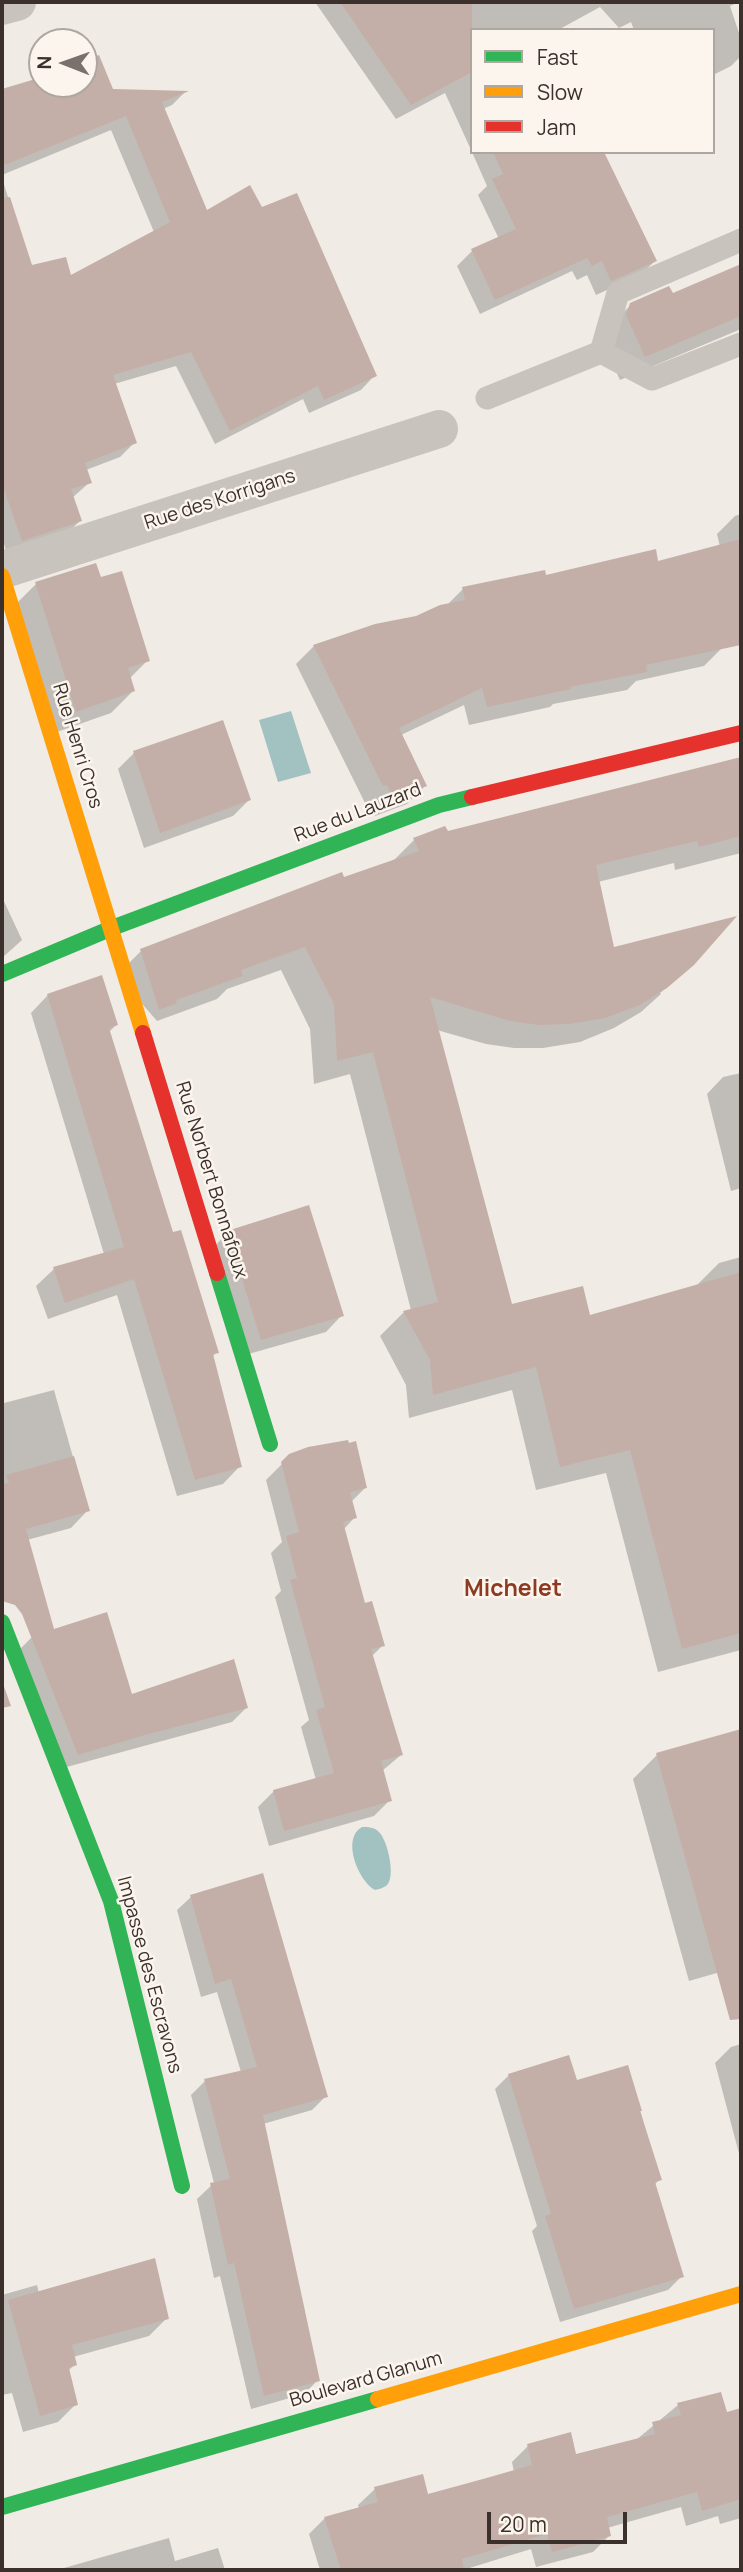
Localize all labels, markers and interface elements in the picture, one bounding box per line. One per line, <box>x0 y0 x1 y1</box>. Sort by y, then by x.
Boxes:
north arrow <box>28 28 98 98</box>
legend <box>470 28 715 154</box>
text: Fast <box>537 43 578 71</box>
text: N <box>31 56 57 70</box>
text: Slow <box>537 78 583 106</box>
text: Jam <box>537 113 576 141</box>
street label: Rue des Korrigans <box>142 465 298 535</box>
street label: Rue Henri Cros <box>47 681 107 811</box>
street label: Rue du Lauzard <box>291 778 425 848</box>
street label: Rue Norbert Bonnafoux <box>170 1079 252 1281</box>
district label: Michelet <box>464 1576 562 1604</box>
street label: Impasse des Escravons <box>112 1874 186 2076</box>
street label: Boulevard Glanum <box>287 2347 445 2413</box>
scale bar <box>491 2498 631 2542</box>
text: 20 m <box>500 2510 547 2538</box>

